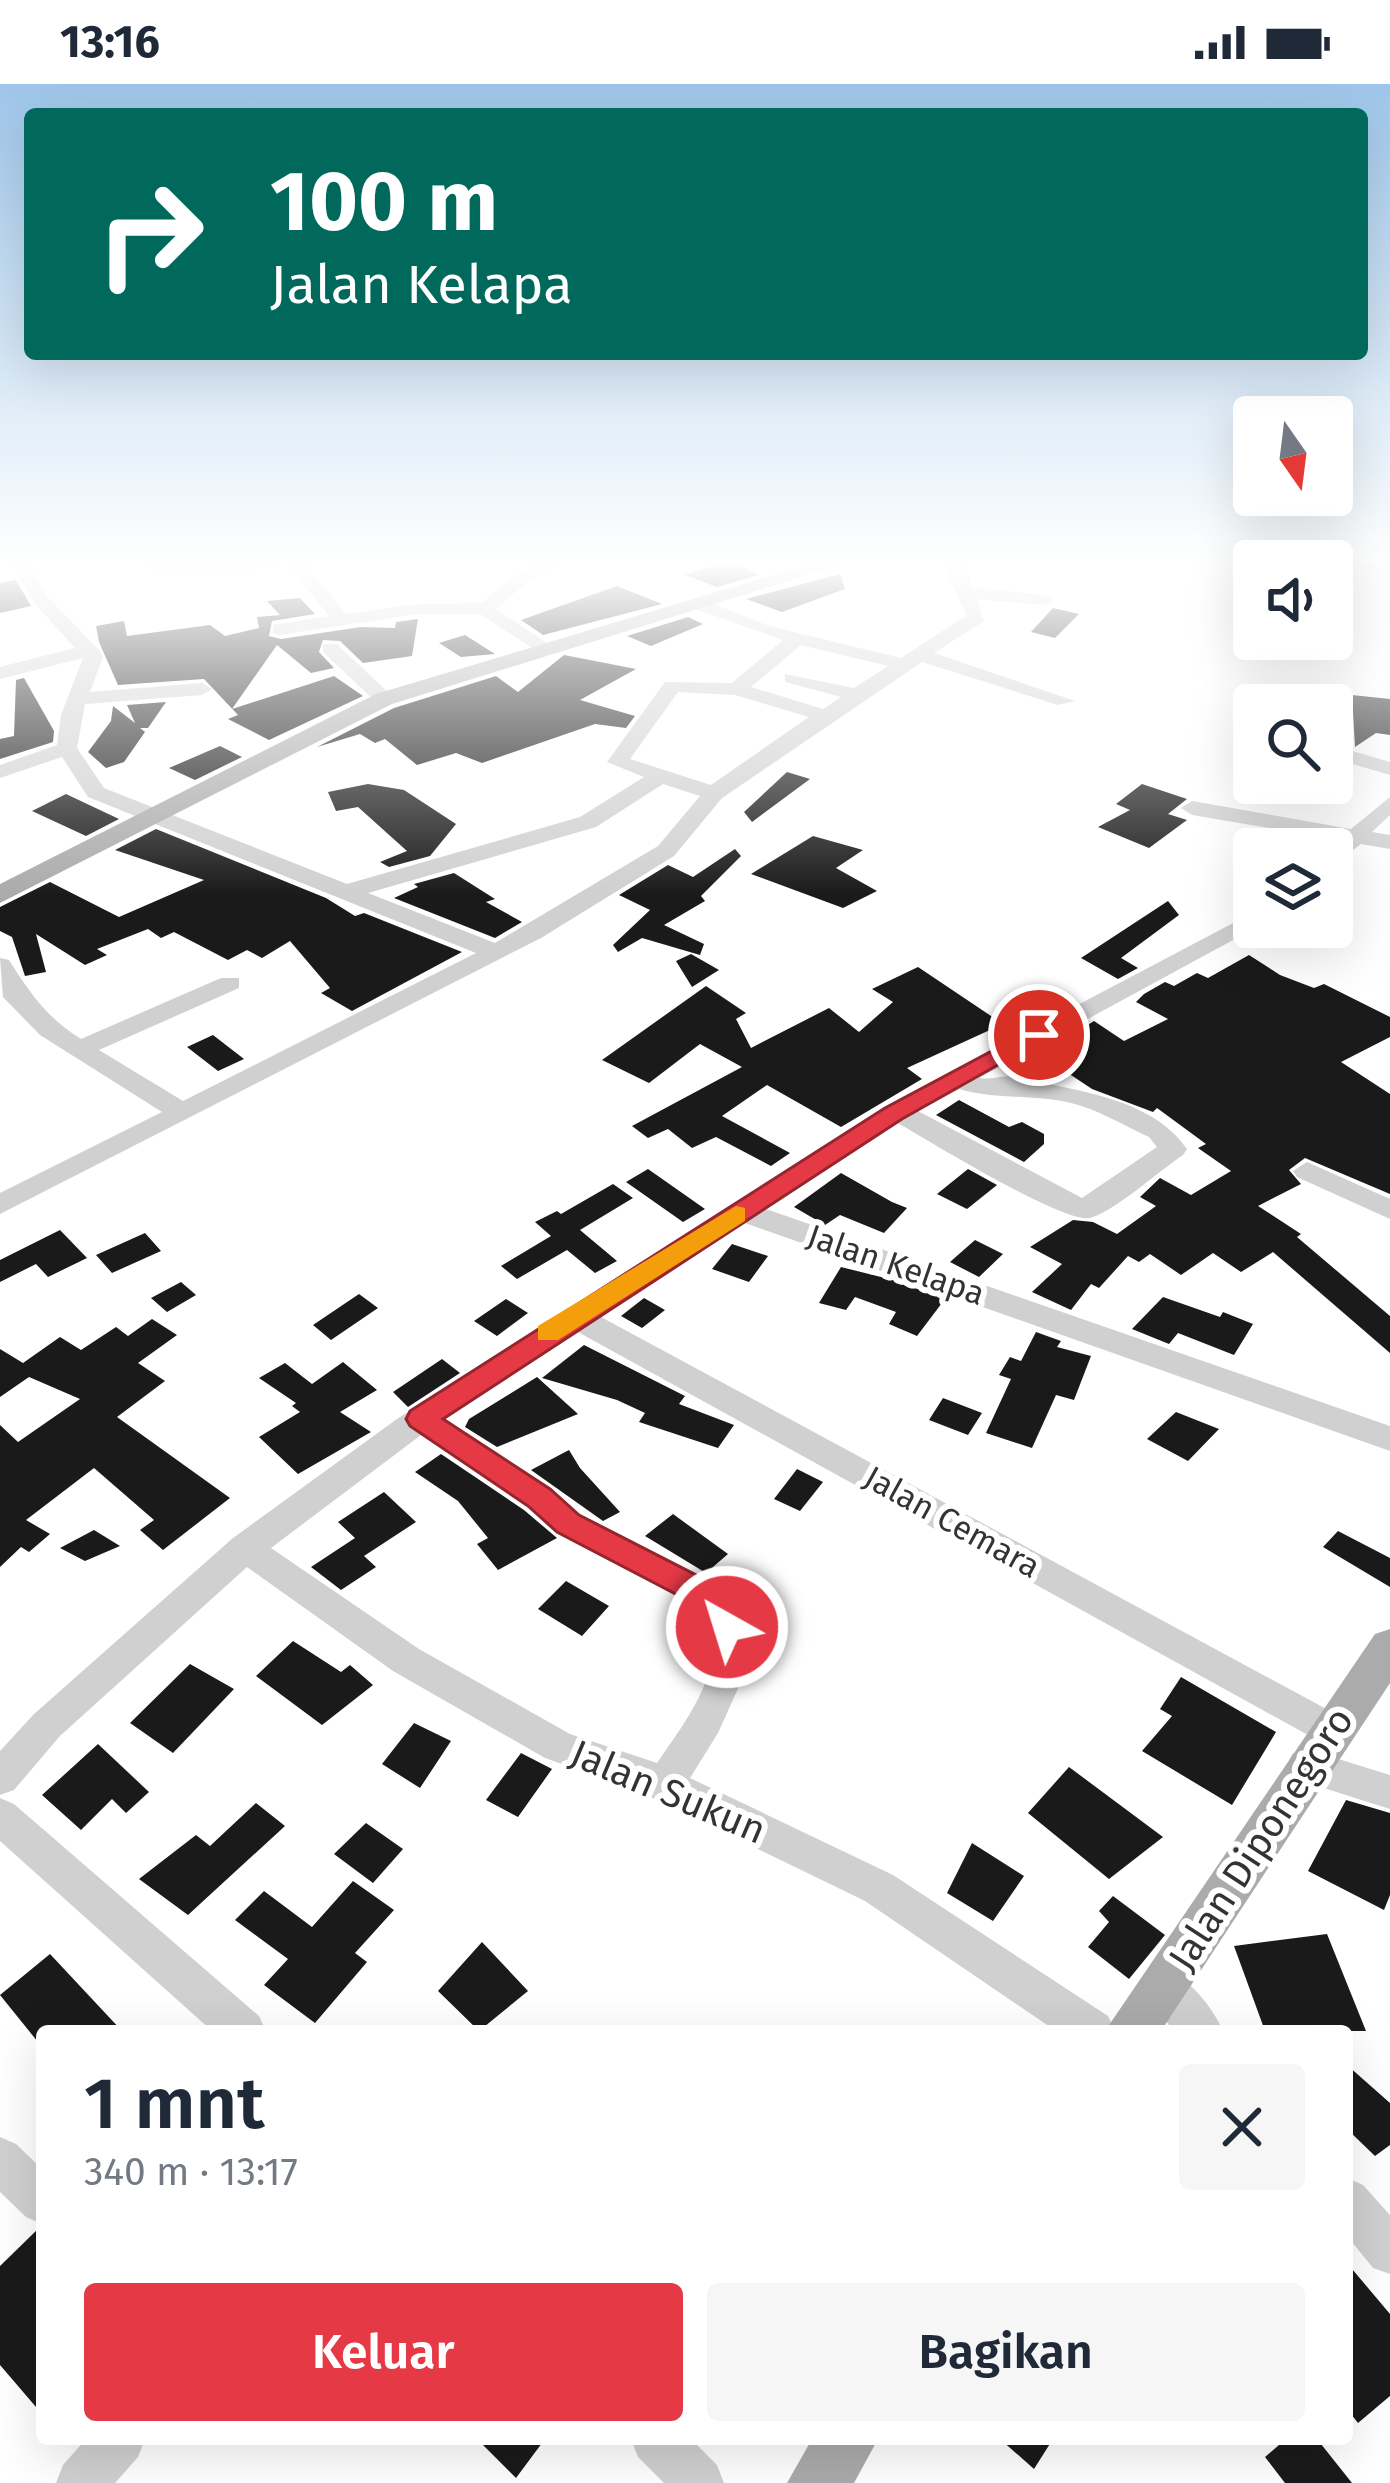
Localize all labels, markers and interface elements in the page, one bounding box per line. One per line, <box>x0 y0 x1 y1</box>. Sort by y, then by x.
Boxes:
text: 13:16 <box>60 15 160 69</box>
text: 100 m <box>270 151 498 252</box>
icon: right <box>72 156 228 312</box>
text: Jalan Kelapa <box>270 253 573 317</box>
north arrow <box>1233 396 1353 516</box>
map controls <box>1233 396 1353 948</box>
button: sound <box>1233 540 1353 660</box>
button: search <box>1233 684 1353 804</box>
button: layers <box>1233 828 1353 948</box>
pin <box>988 984 1090 1086</box>
icon: arrive <box>1006 1002 1072 1068</box>
street label: Jalan Kelapa <box>802 1216 990 1314</box>
street label: Jalan Cemara <box>857 1457 1047 1587</box>
position arrow <box>664 1564 790 1690</box>
street label: Jalan Diponegoro <box>1159 1699 1363 1979</box>
street label: Jalan Sukun <box>563 1730 773 1854</box>
text: 1 mnt <box>84 2061 265 2147</box>
button: close <box>1179 2064 1305 2190</box>
text: 340 m · 13:17 <box>84 2149 298 2195</box>
button: Keluar <box>84 2283 683 2421</box>
button: Bagikan <box>707 2283 1305 2421</box>

